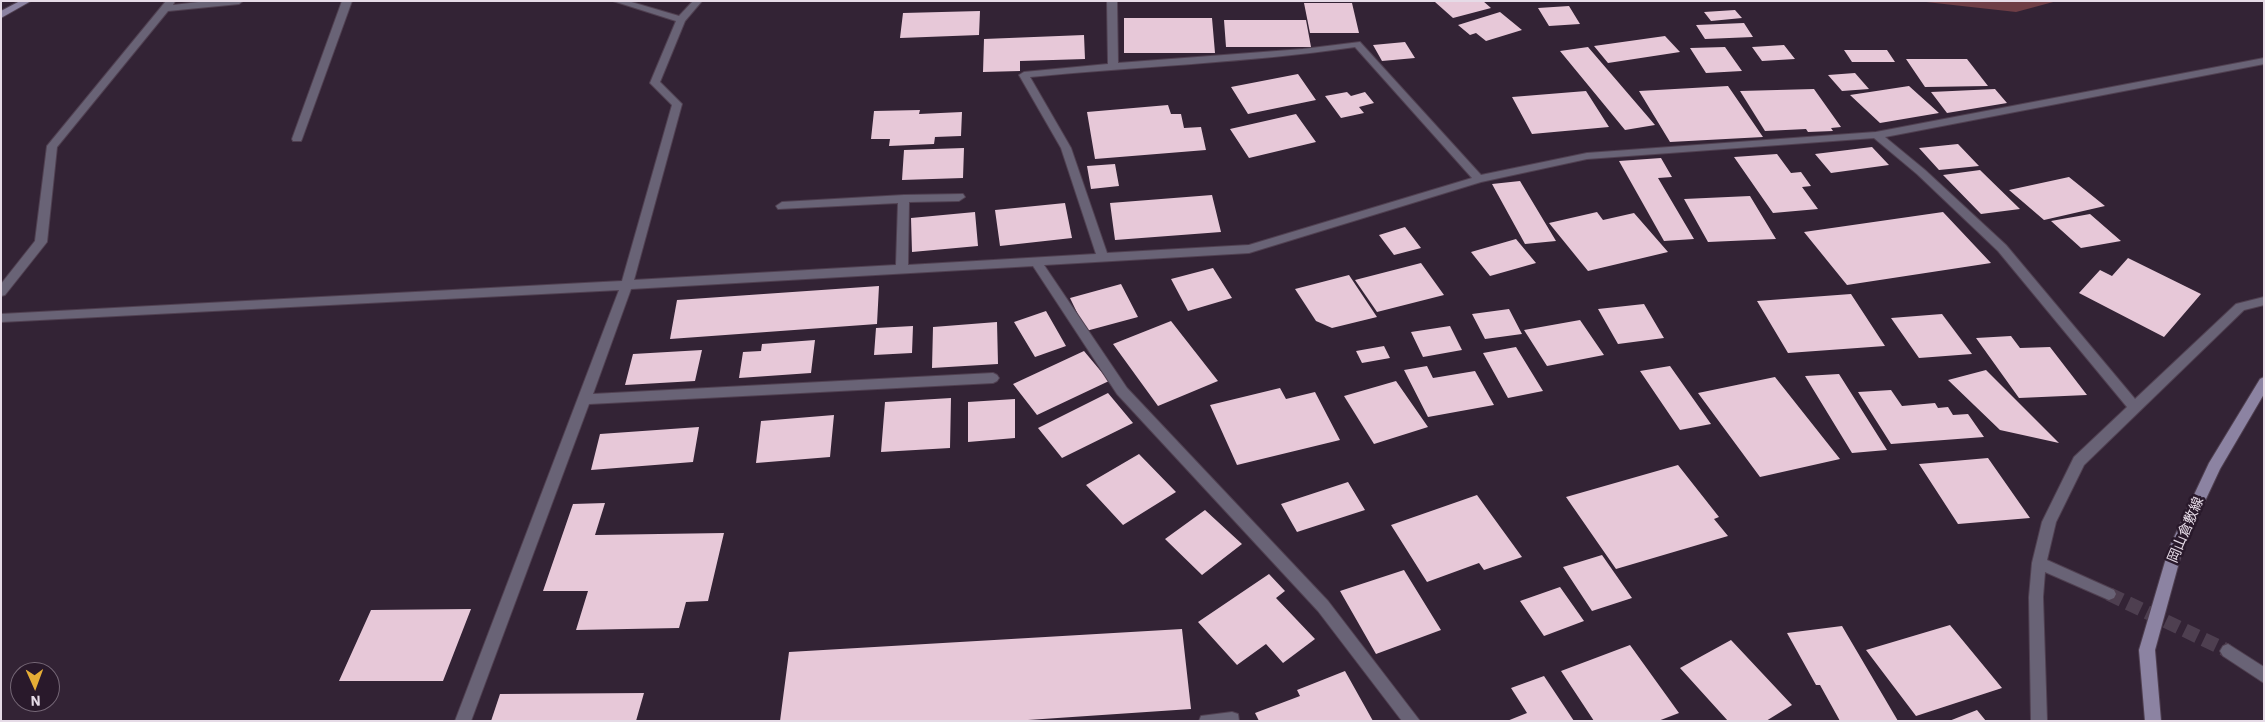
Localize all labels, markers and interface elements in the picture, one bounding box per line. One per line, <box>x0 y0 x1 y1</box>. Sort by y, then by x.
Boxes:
street label: 岡山倉敷線 <box>2165 495 2207 565</box>
north arrow <box>10 662 60 712</box>
text: N <box>30 692 41 710</box>

